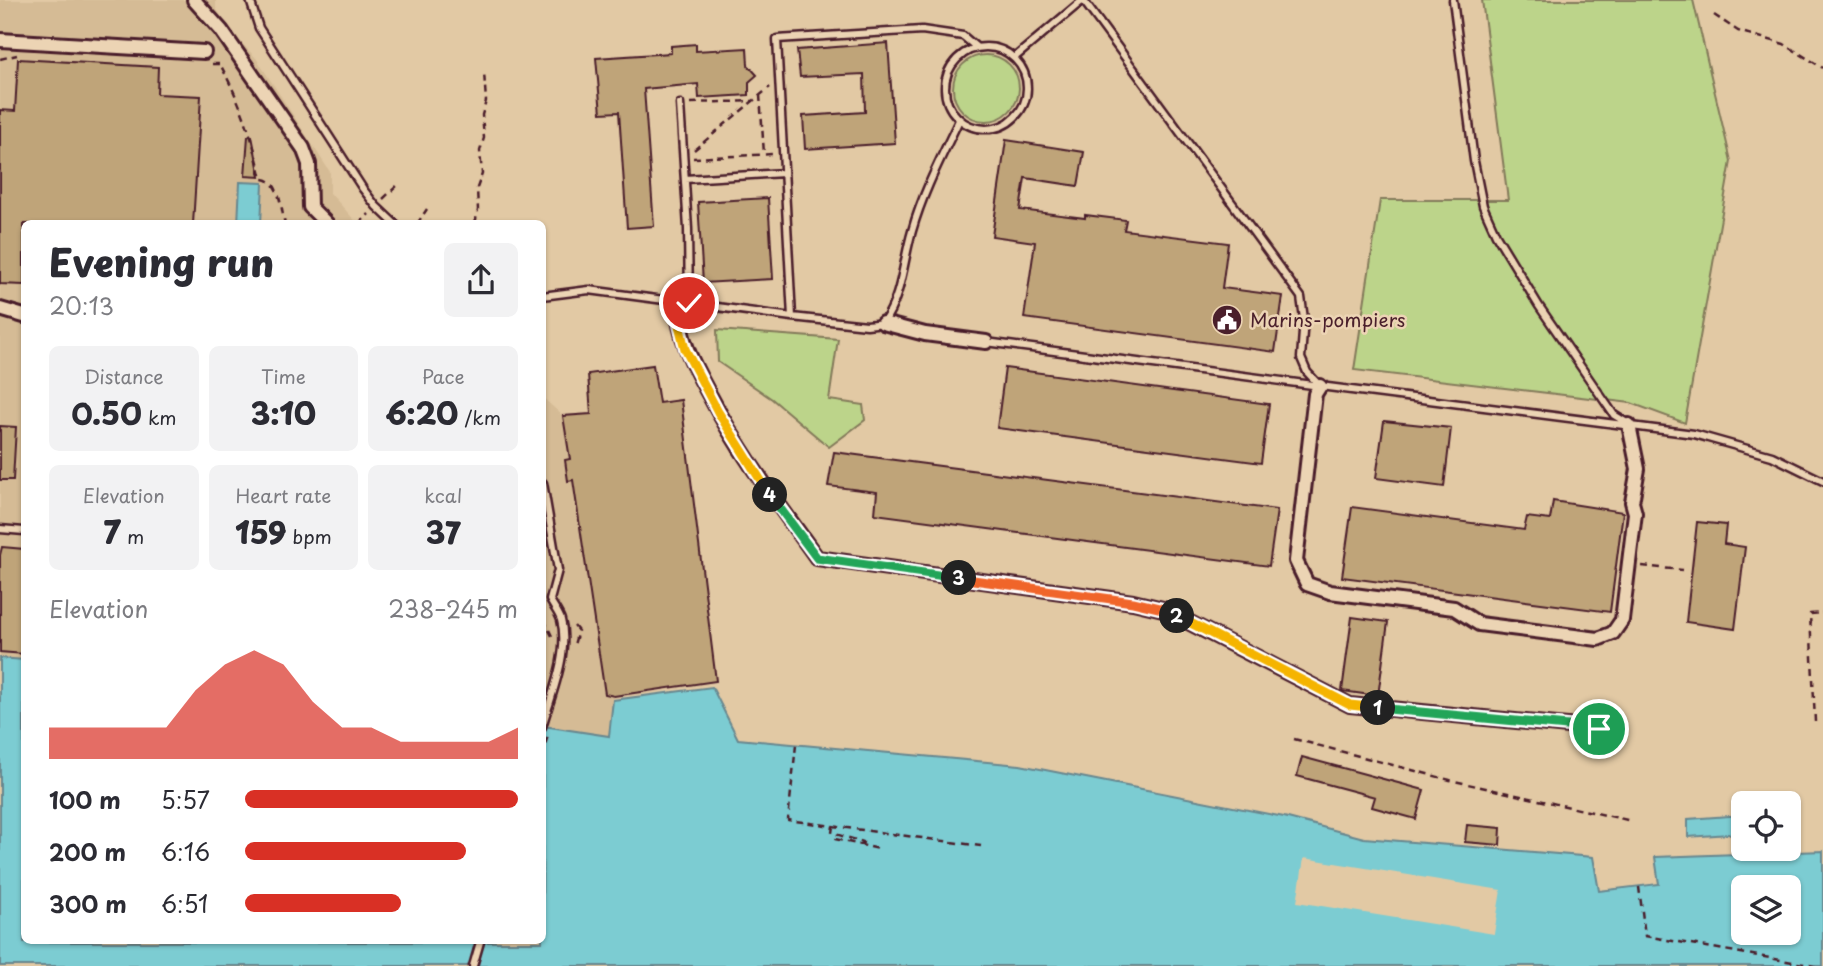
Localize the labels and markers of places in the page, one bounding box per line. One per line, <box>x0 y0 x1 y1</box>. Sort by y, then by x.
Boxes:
pin <box>659 273 719 333</box>
public building icon: Marins-pompiers <box>1210 303 1244 337</box>
place label: Marins-pompiers <box>1250 305 1406 333</box>
pin: 4 <box>752 477 788 512</box>
pin: 3 <box>942 560 976 596</box>
pin: 2 <box>1160 598 1194 634</box>
pin: 1 <box>1360 690 1396 726</box>
pin <box>1569 699 1629 759</box>

